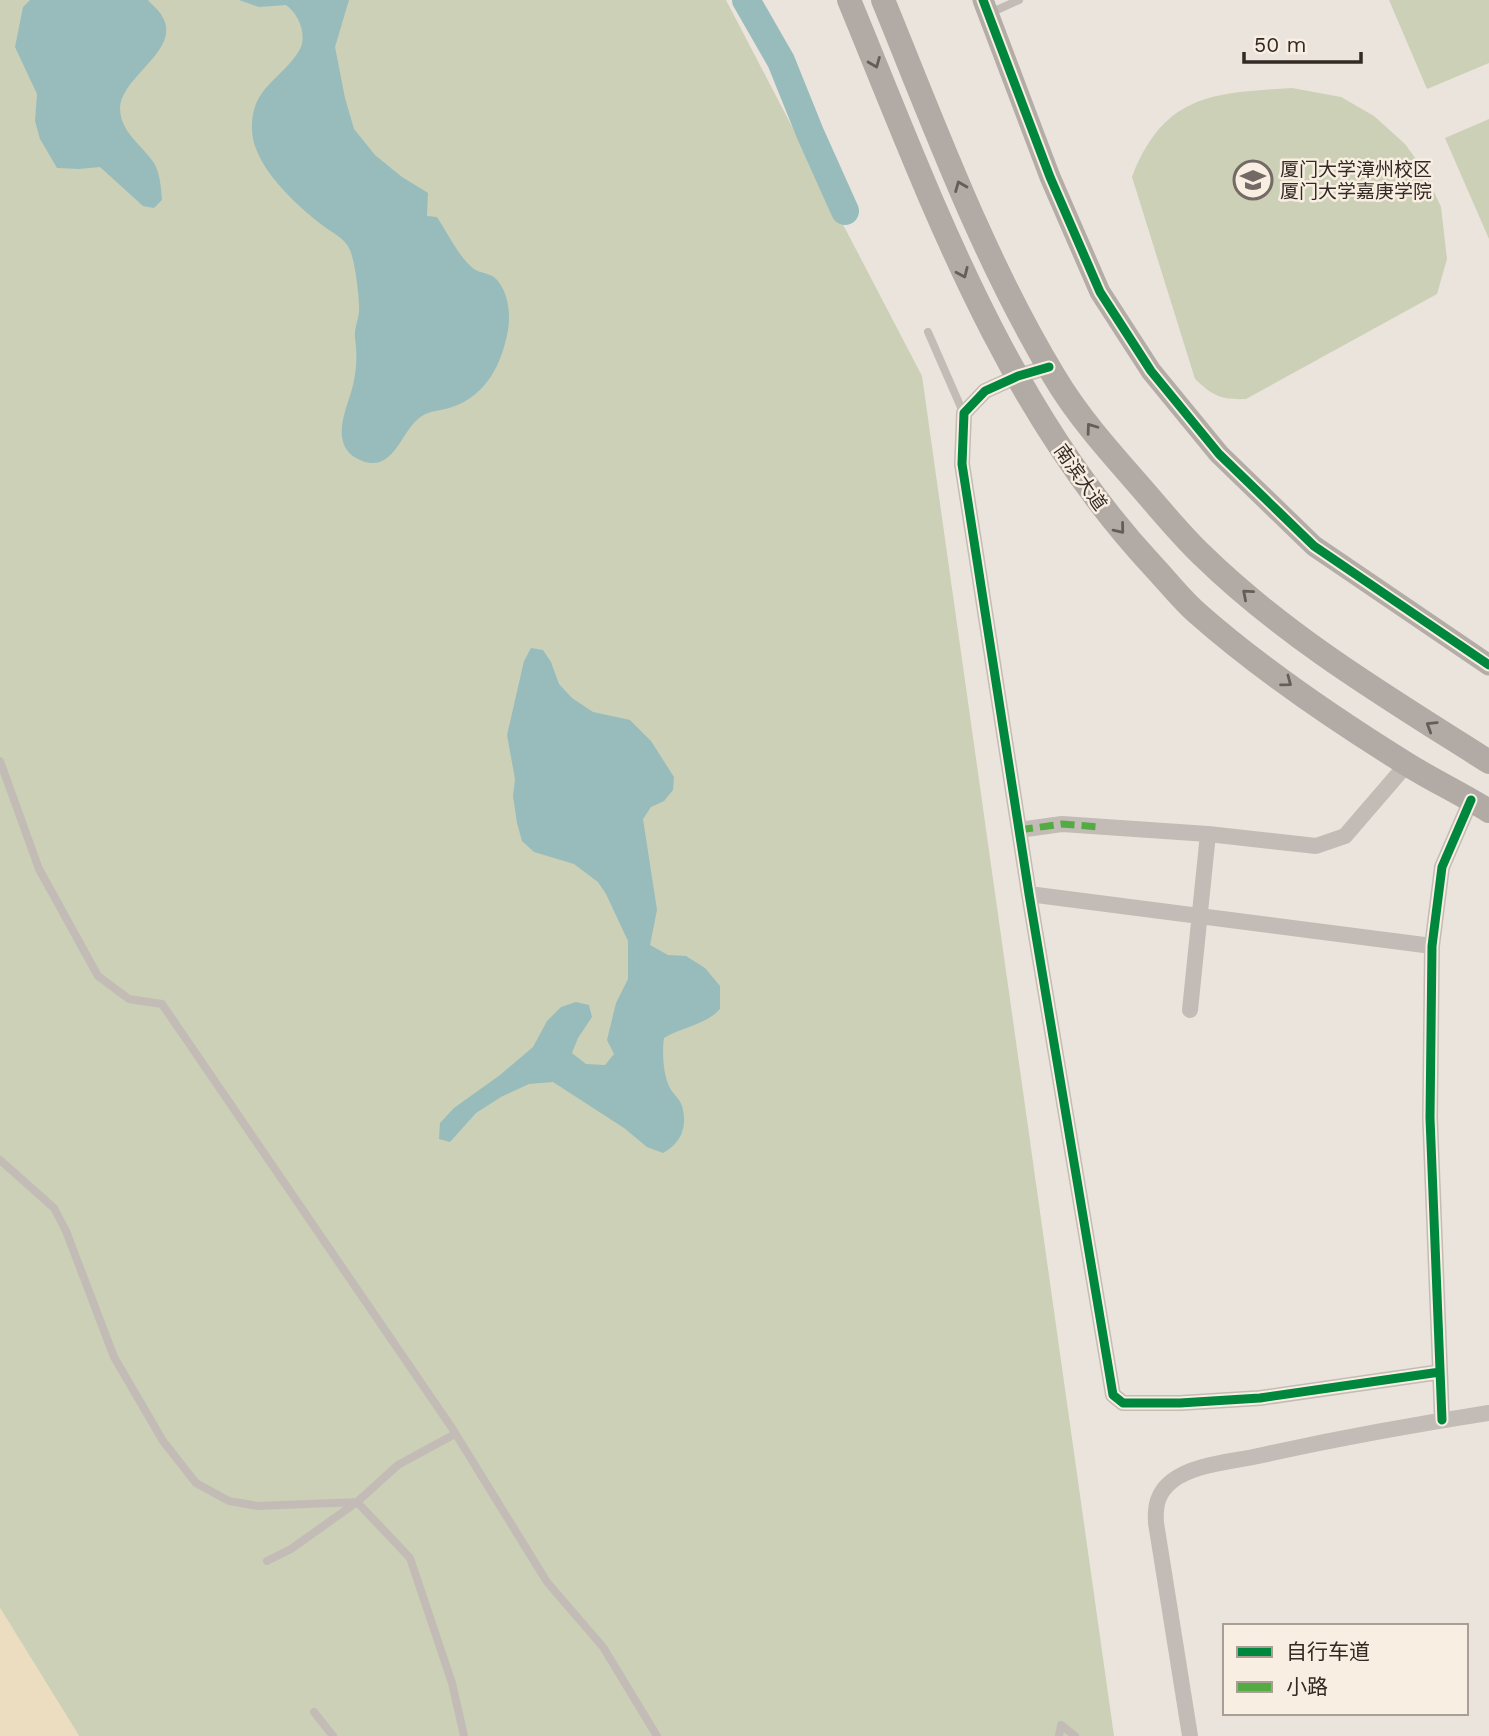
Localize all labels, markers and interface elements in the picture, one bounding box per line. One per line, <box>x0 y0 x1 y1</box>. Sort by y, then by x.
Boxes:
scale bar <box>1244 21 1361 65</box>
text: 50 m <box>1254 32 1306 57</box>
one-way arrow <box>867 56 881 68</box>
place label: 厦门大学漳州校区 厦门大学嘉庚学院 <box>1280 158 1432 203</box>
school or university icon: 厦门大学漳州校区 厦门大学嘉庚学院 <box>1232 159 1274 201</box>
one-way arrow <box>954 181 968 193</box>
one-way arrow <box>955 265 969 278</box>
one-way arrow <box>1087 423 1099 436</box>
street label: 南滨大道 <box>1049 440 1112 515</box>
one-way arrow <box>1111 521 1124 533</box>
one-way arrow <box>1242 589 1254 602</box>
one-way arrow <box>1279 674 1291 687</box>
one-way arrow <box>1426 721 1439 734</box>
legend <box>1223 1624 1468 1715</box>
text: 自行车道 <box>1286 1639 1370 1664</box>
text: 小路 <box>1286 1674 1328 1699</box>

